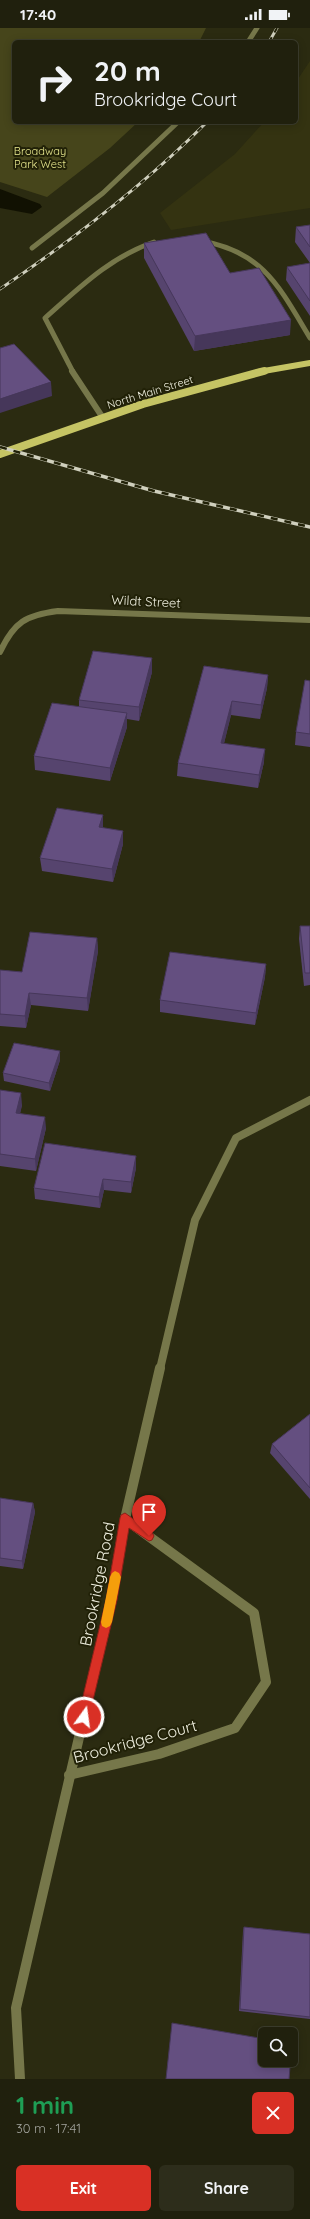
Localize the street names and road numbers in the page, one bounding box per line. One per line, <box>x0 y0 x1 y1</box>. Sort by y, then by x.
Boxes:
street label: North Main Street <box>105 372 195 412</box>
street label: Wildt Street <box>111 591 181 611</box>
street label: Brookridge Road <box>75 1520 119 1648</box>
street label: Brookridge Court <box>71 1715 199 1767</box>

